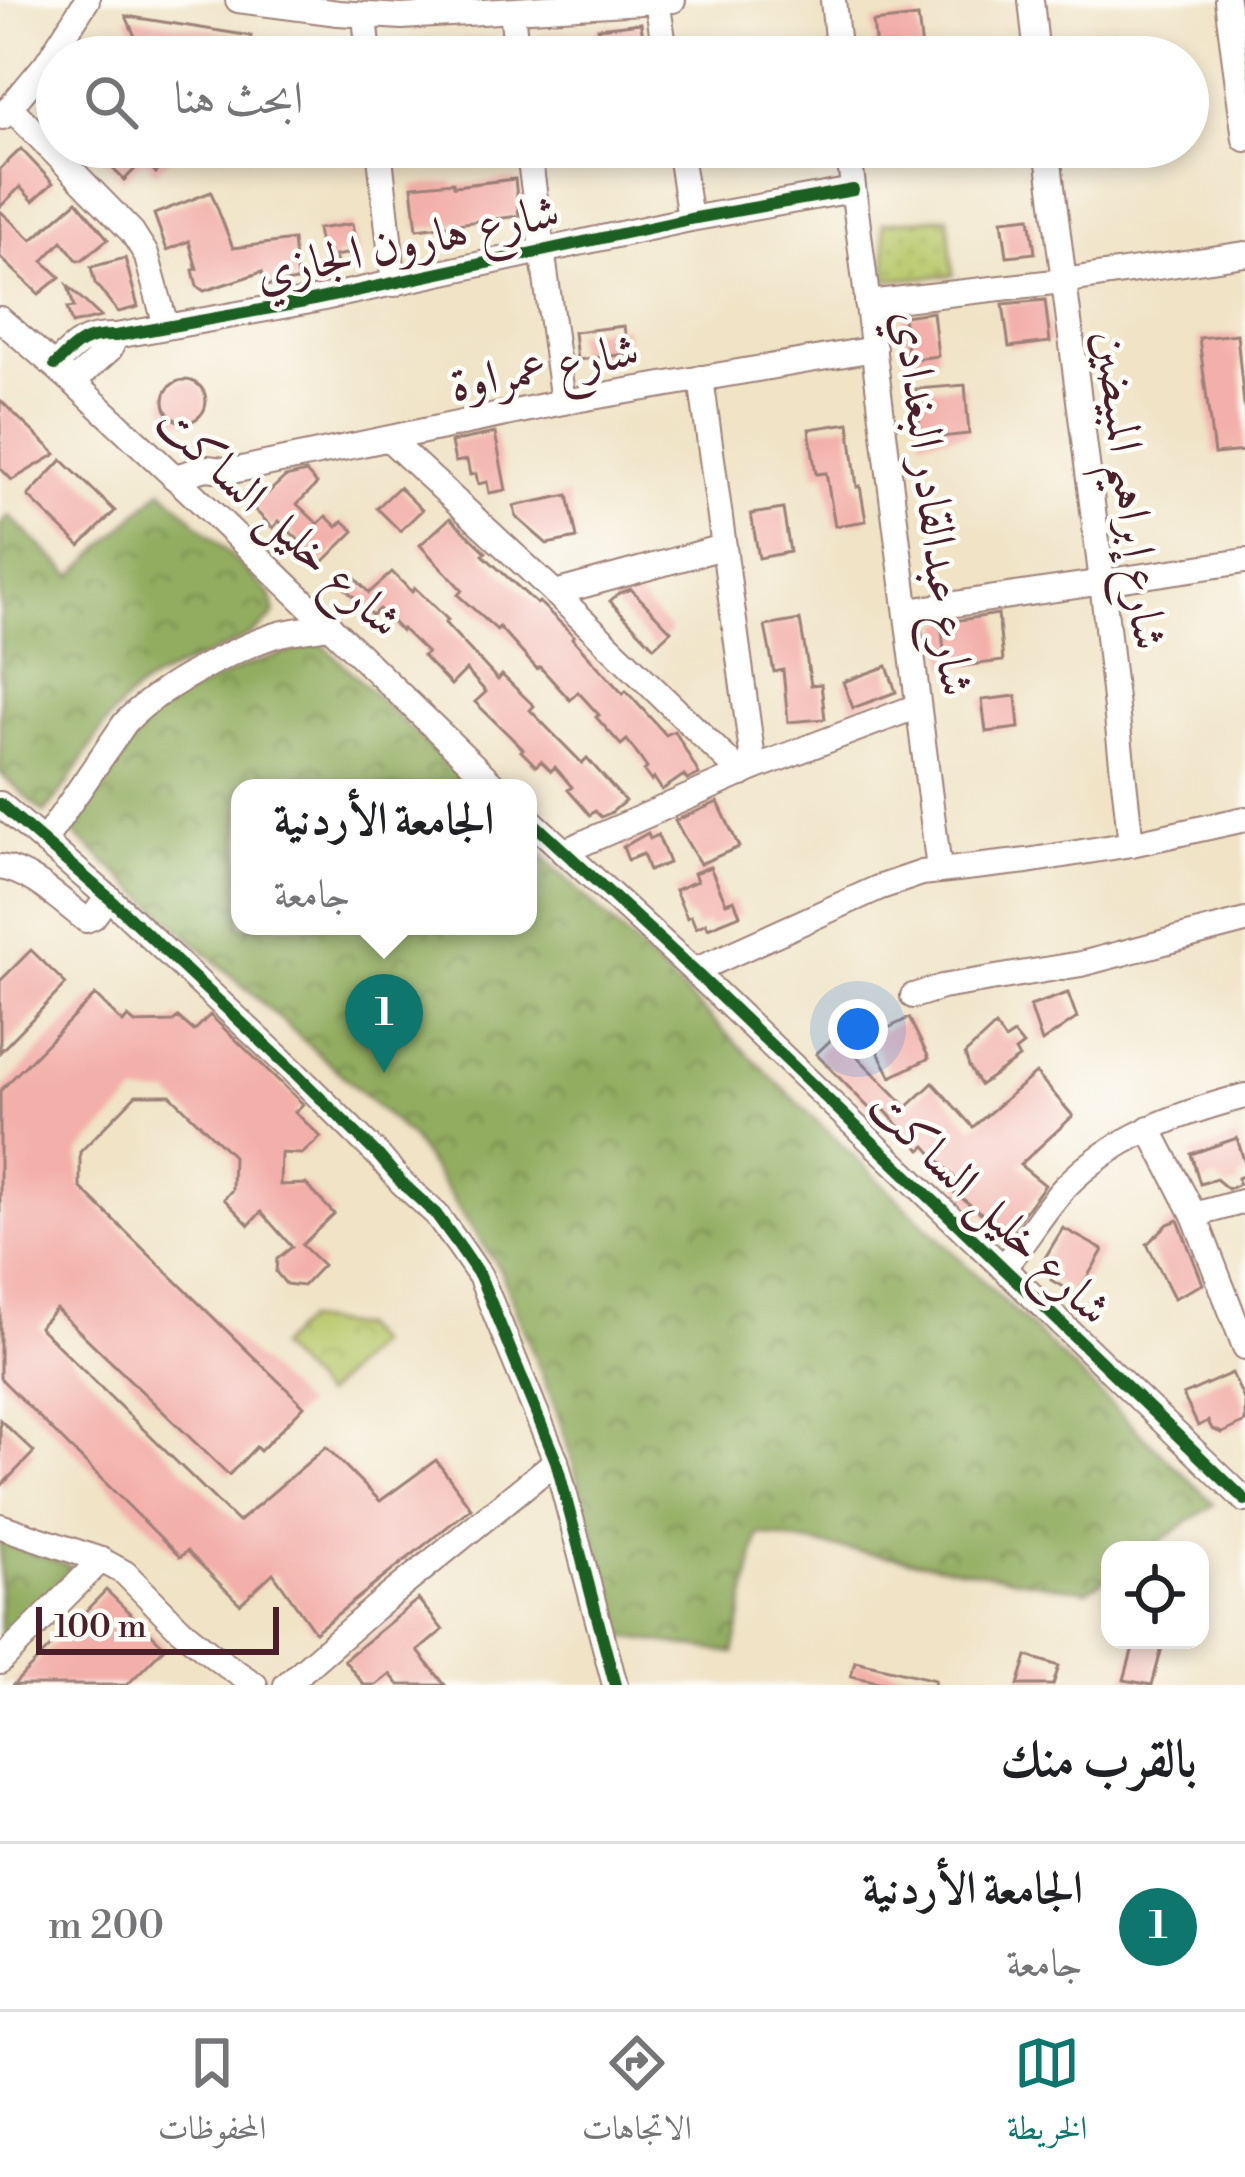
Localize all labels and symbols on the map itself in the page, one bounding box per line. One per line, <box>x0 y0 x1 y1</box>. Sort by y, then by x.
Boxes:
street label: شارع هارون الجازي <box>250 182 567 312</box>
street label: شارع عبدالقادر البغدادي <box>872 307 985 701</box>
street label: شارع عمراوة <box>445 321 645 423</box>
street label: شارع إبراهيم المبيضين <box>1065 327 1178 655</box>
street label: شارع خليل الساكت <box>137 393 414 657</box>
pin: 1 <box>345 974 423 1073</box>
your location <box>828 999 888 1059</box>
street label: شارع خليل الساكت <box>850 1077 1123 1344</box>
scale bar <box>36 1601 279 1654</box>

